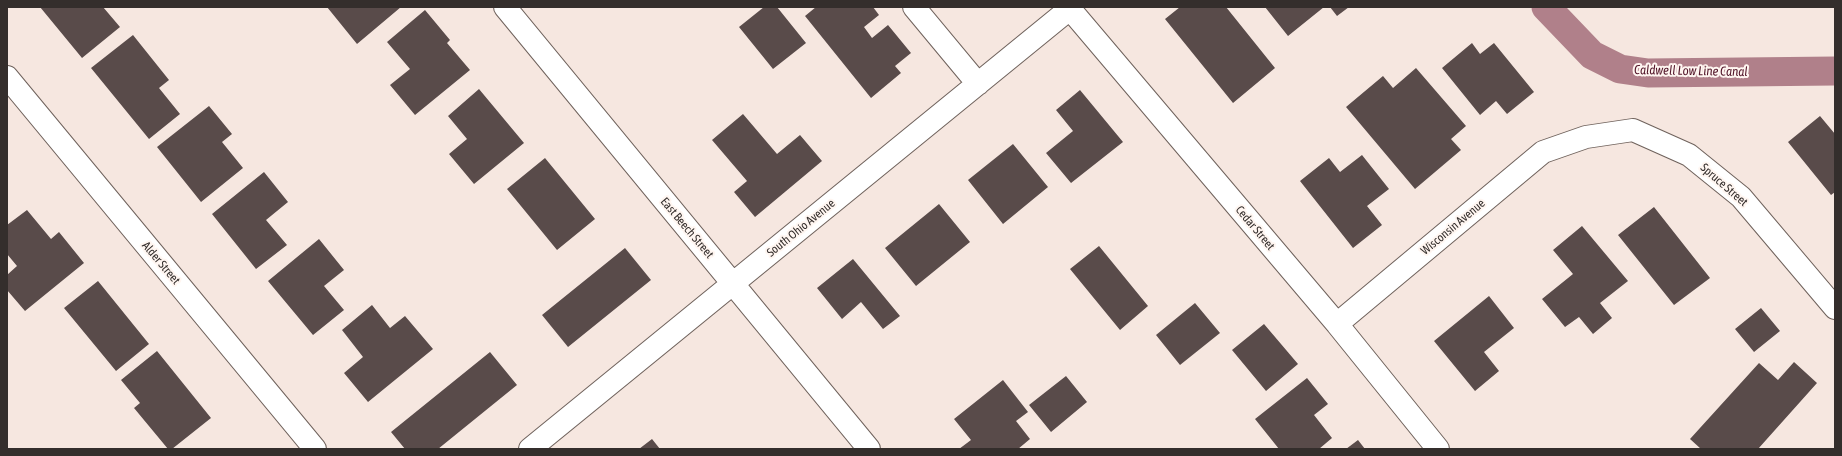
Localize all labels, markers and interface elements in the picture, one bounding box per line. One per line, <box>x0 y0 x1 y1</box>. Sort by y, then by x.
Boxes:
water label: Caldwell Low Line Canal <box>1634 62 1748 80</box>
street label: Spruce Street <box>1697 161 1751 209</box>
street label: East Beech Street <box>657 195 717 261</box>
street label: South Ohio Avenue <box>764 196 838 260</box>
street label: Wisconsin Avenue <box>1418 196 1488 258</box>
street label: Cedar Street <box>1232 203 1278 253</box>
street label: Alder Street <box>139 239 183 287</box>

